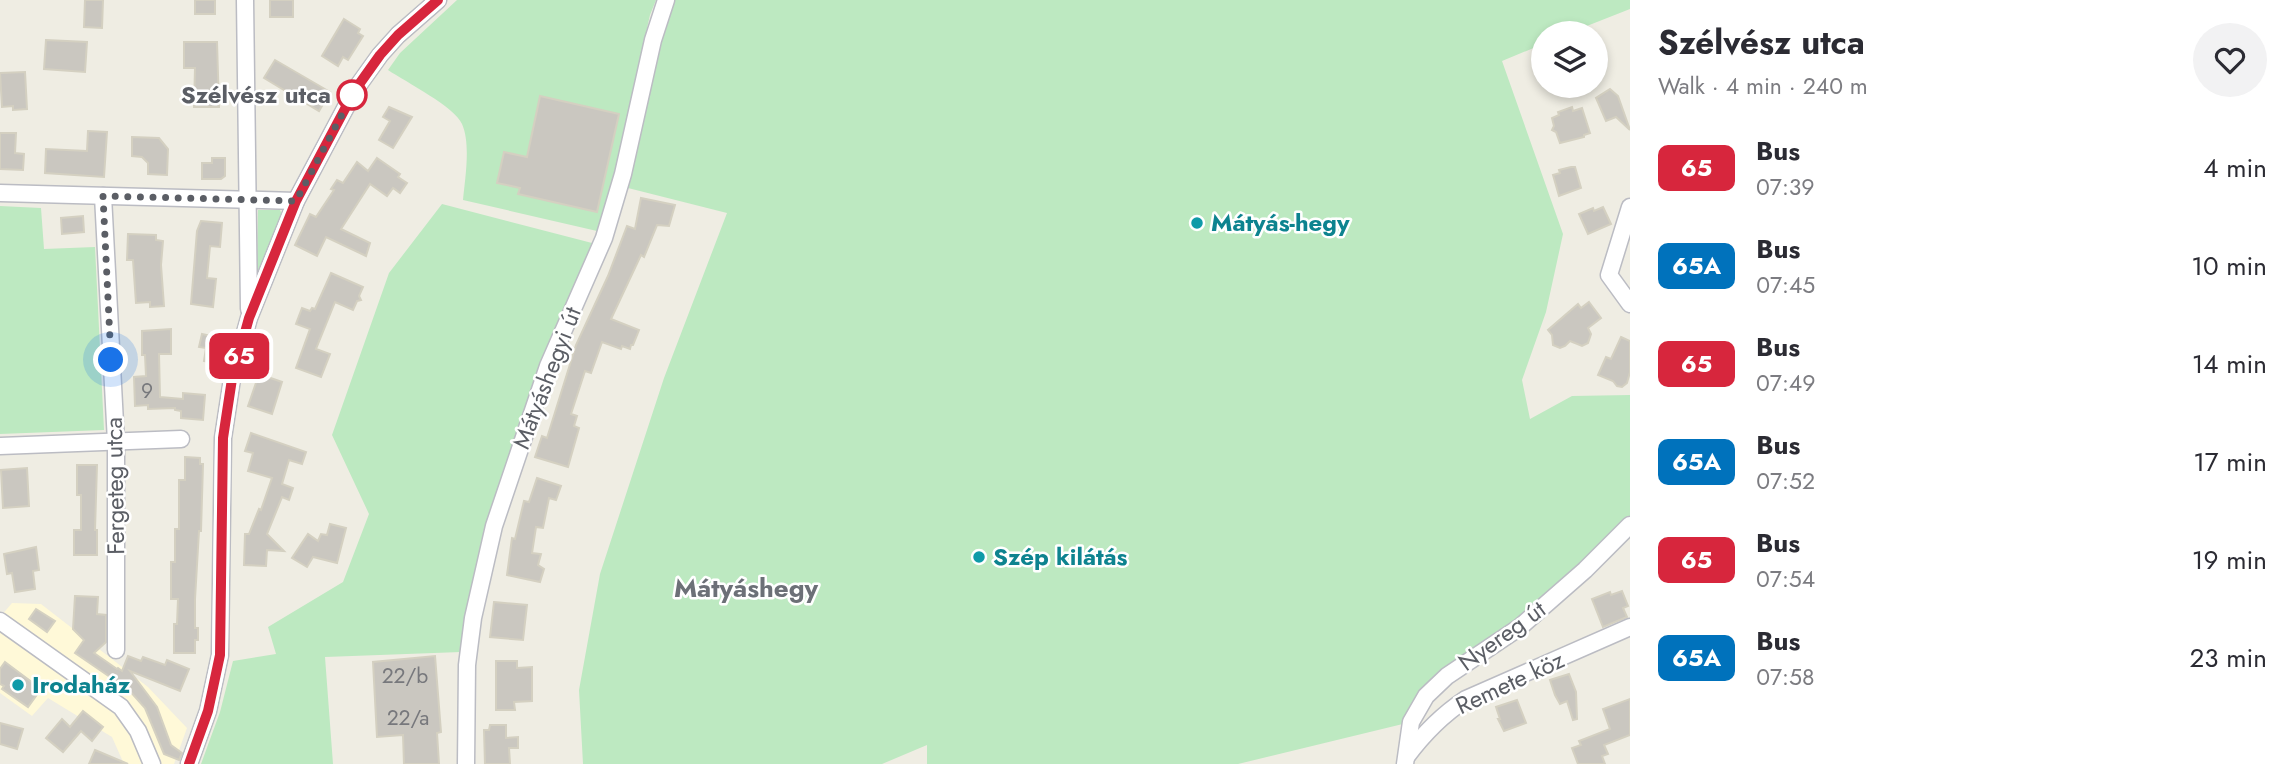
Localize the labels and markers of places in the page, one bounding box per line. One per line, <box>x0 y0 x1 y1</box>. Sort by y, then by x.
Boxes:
place label: Szélvész utca <box>181 77 331 112</box>
marker: Szélvész utca <box>337 80 367 110</box>
place label: Mátyás-hegy <box>1211 205 1350 240</box>
marker: Mátyás-hegy <box>1189 215 1205 231</box>
place label: Szép kilátás <box>993 539 1128 574</box>
marker: Szép kilátás <box>971 549 987 565</box>
place label: Irodaház <box>32 667 131 702</box>
marker: Irodaház <box>10 677 26 693</box>

